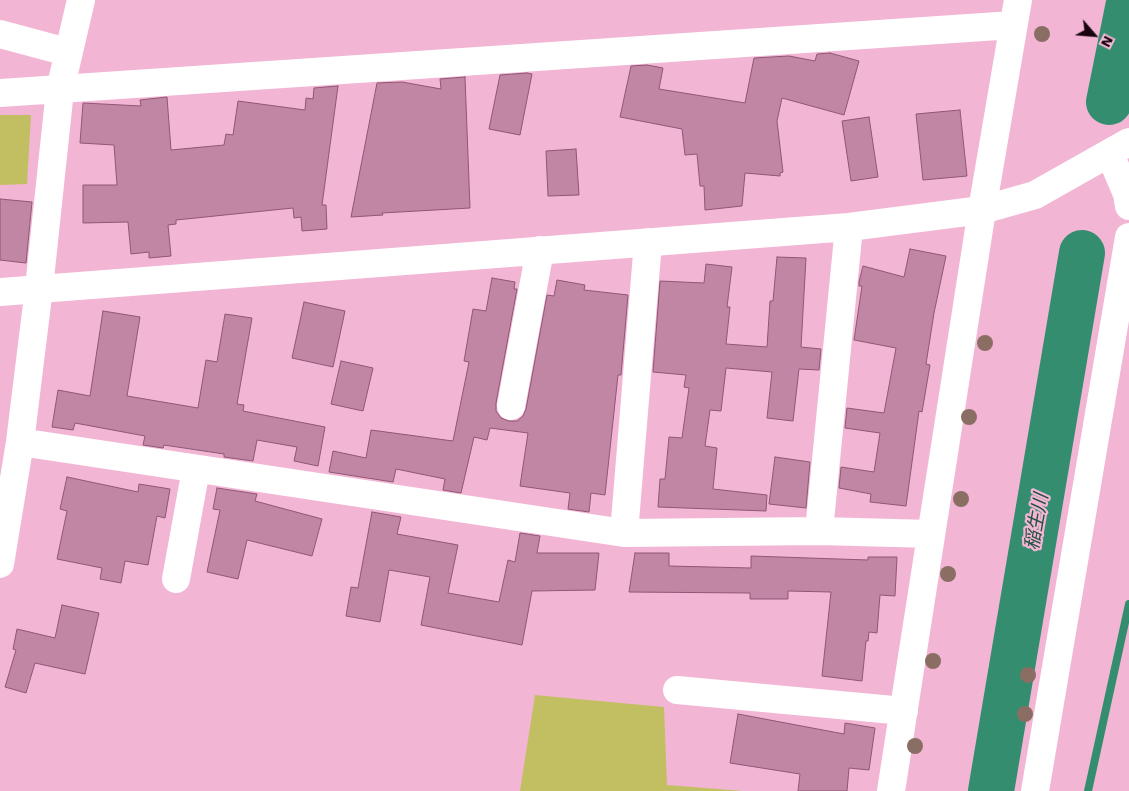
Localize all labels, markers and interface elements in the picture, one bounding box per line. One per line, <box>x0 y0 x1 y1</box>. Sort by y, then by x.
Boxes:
north arrow <box>1069 10 1119 60</box>
text: N <box>1098 34 1117 50</box>
water label: 稲生川 <box>1021 492 1053 552</box>

